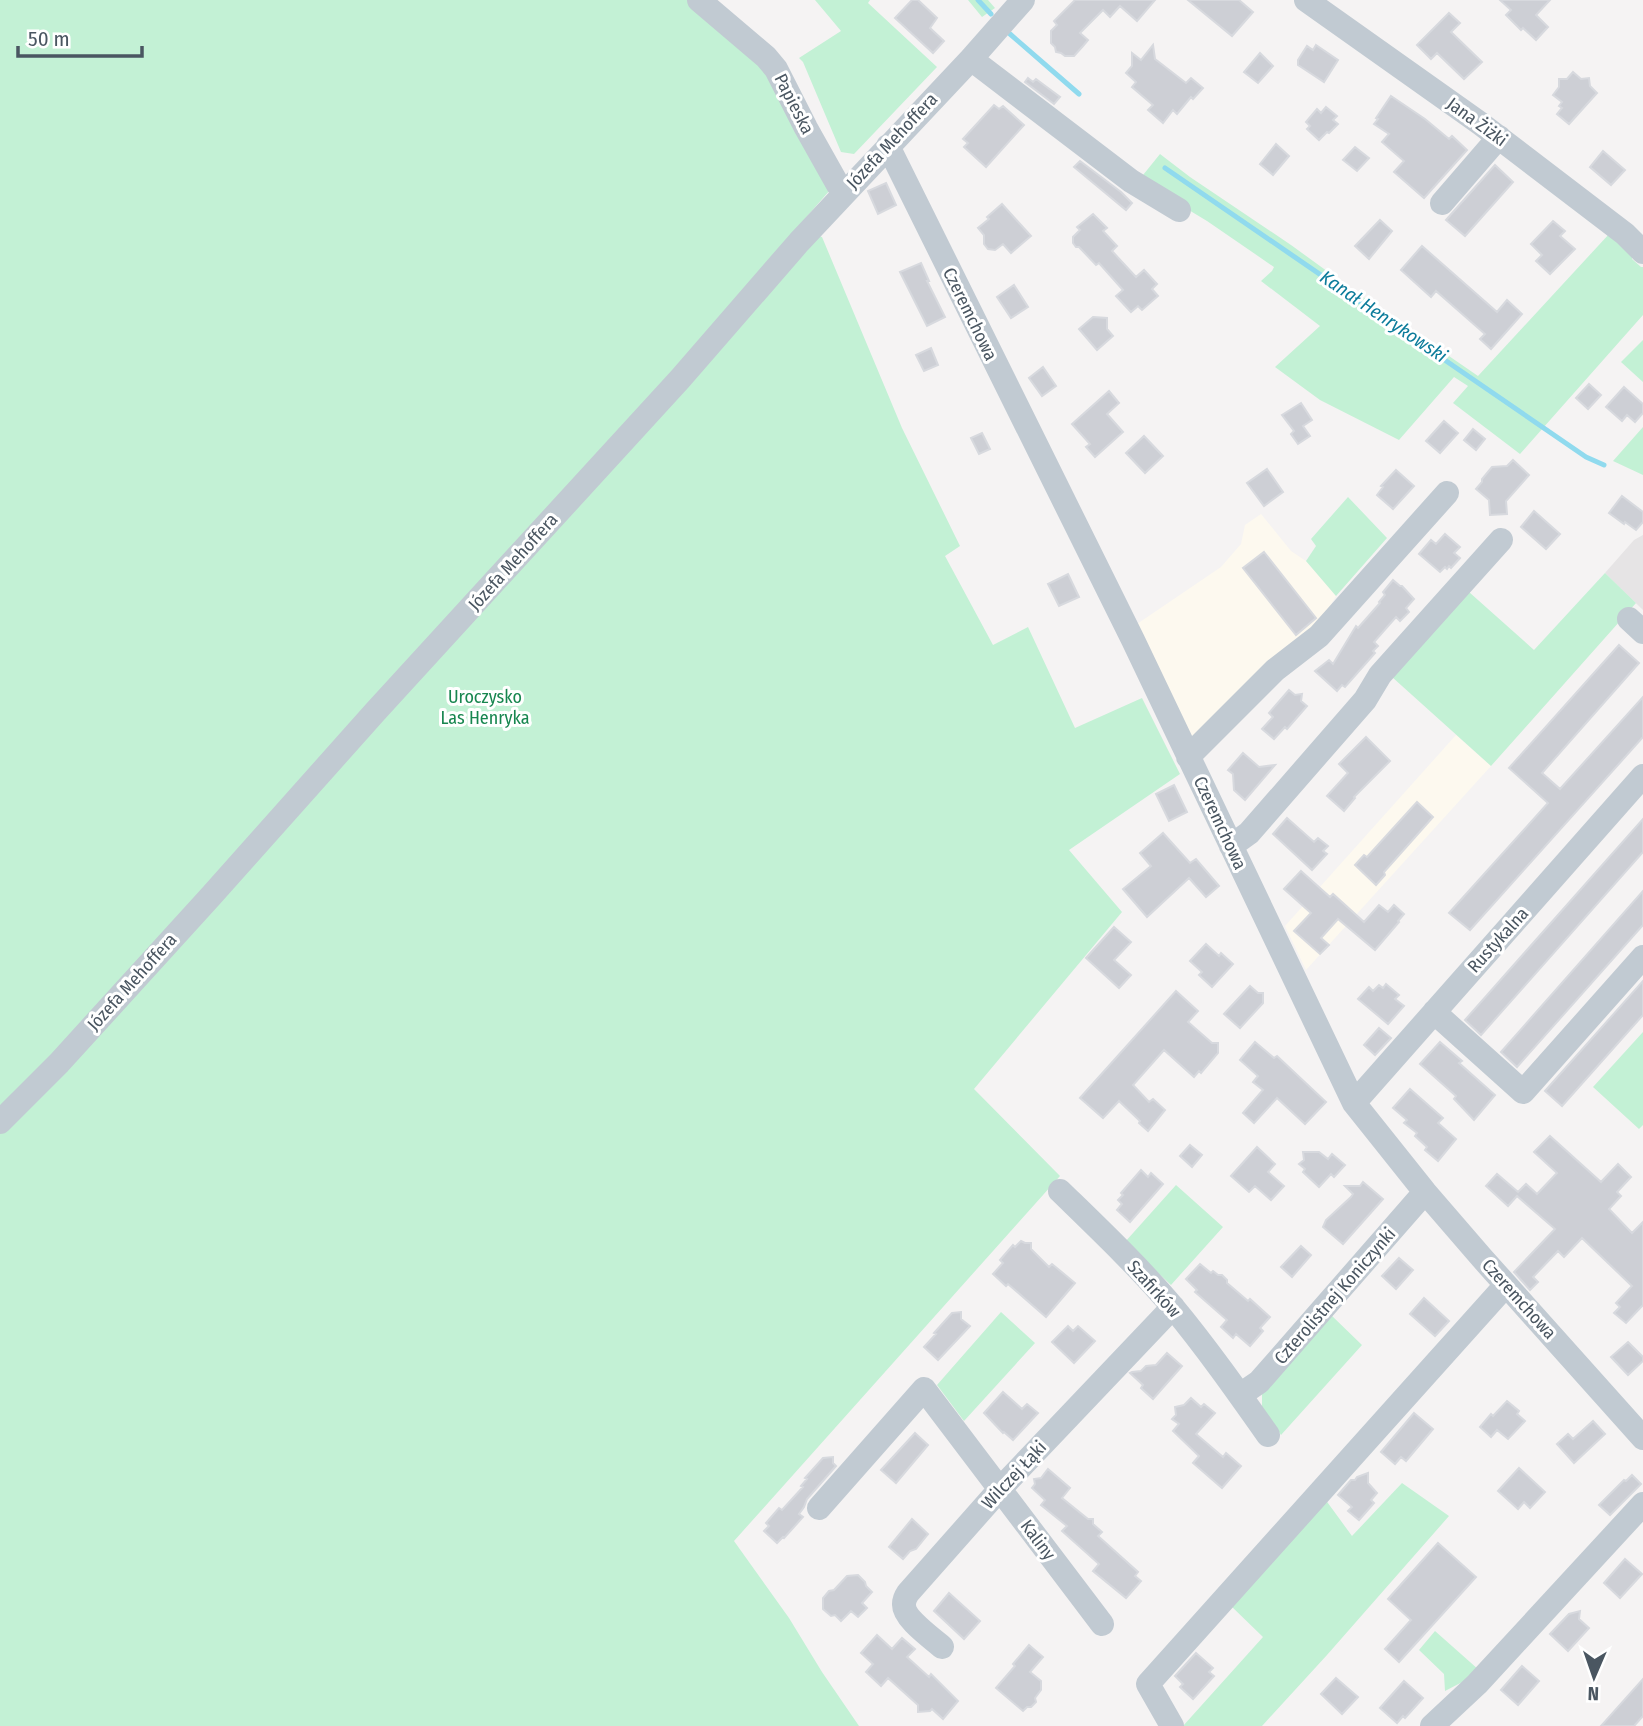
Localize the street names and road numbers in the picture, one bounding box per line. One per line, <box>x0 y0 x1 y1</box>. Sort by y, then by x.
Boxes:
street label: Papieska <box>769 70 819 138</box>
street label: Józefa Mehoffera <box>842 88 942 194</box>
street label: Jana Żiżki <box>1442 93 1512 151</box>
street label: Czeremchowa <box>938 264 1002 364</box>
street label: Józefa Mehoffera <box>464 509 563 615</box>
street label: Czeremchowa <box>1189 773 1251 873</box>
street label: Rustykalna <box>1463 903 1533 977</box>
street label: Józefa Mehoffera <box>83 929 182 1035</box>
street label: Czterolistnej Koniczynki <box>1270 1223 1400 1369</box>
street label: Czeremchowa <box>1477 1254 1561 1344</box>
street label: Szafirków <box>1123 1256 1186 1322</box>
street label: Wilczej Łąki <box>977 1436 1051 1514</box>
street label: Kaliny <box>1016 1516 1060 1564</box>

